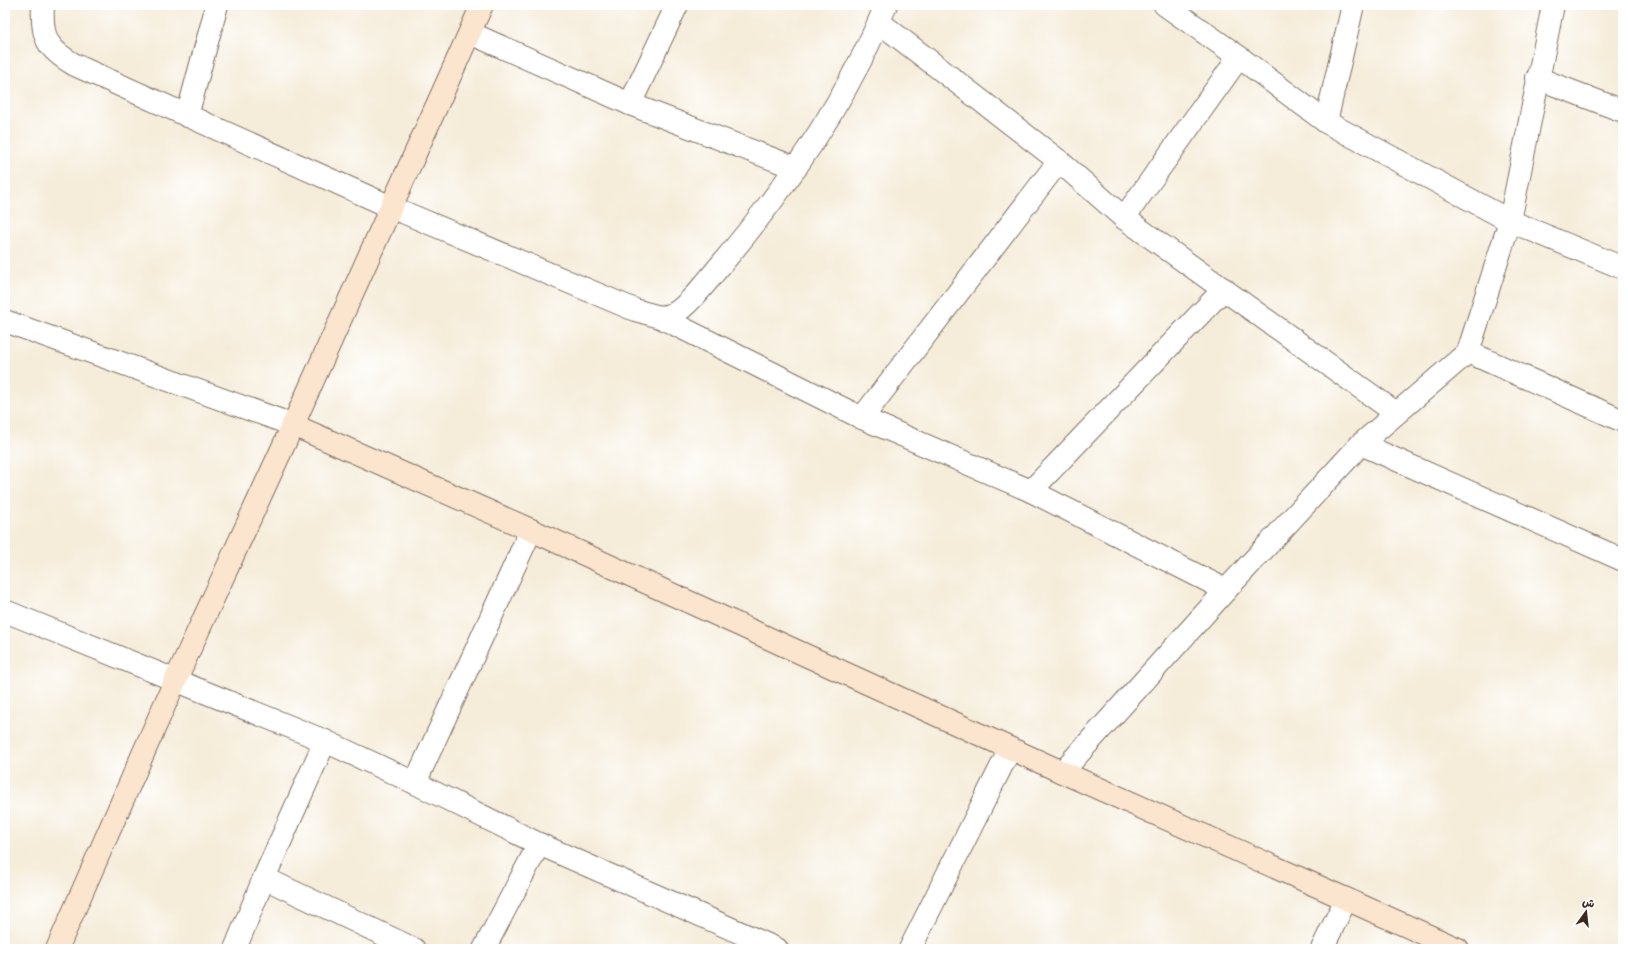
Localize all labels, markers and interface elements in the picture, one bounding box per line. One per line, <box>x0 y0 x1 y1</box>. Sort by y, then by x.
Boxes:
north arrow <box>1566 892 1606 932</box>
text: ش <box>1581 895 1596 911</box>

